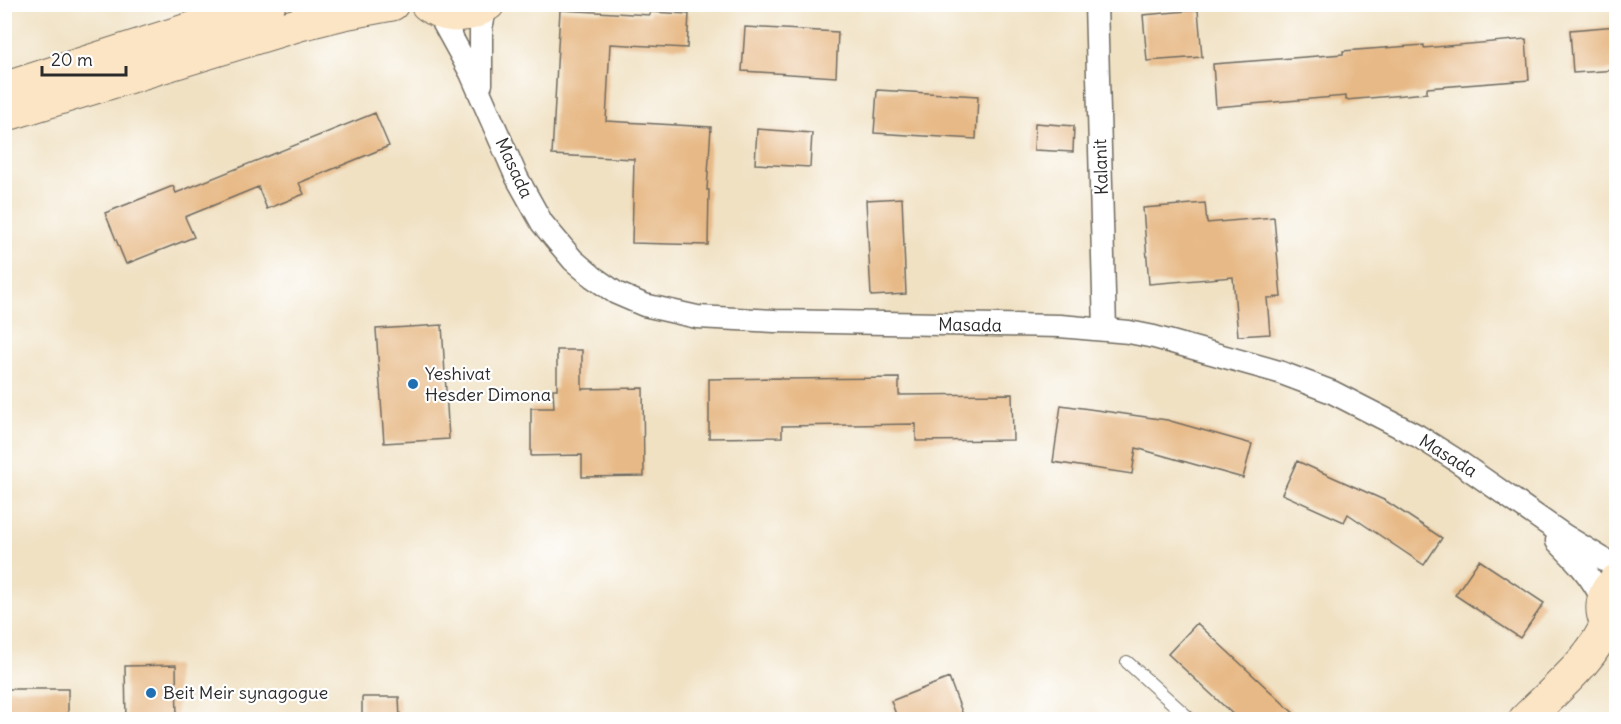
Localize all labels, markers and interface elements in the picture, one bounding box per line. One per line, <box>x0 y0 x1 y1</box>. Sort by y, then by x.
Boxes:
scale bar <box>42 39 126 77</box>
text: 20 m <box>51 48 93 71</box>
street label: Masada <box>491 134 538 202</box>
street label: Kalanit <box>1088 139 1113 195</box>
street label: Masada <box>938 312 1002 337</box>
place label: Yeshivat Hesder Dimona <box>425 362 551 406</box>
marker: Yeshivat Hesder Dimona <box>406 377 420 391</box>
street label: Masada <box>1415 429 1482 482</box>
place label: Beit Meir synagogue <box>163 681 328 704</box>
marker: Beit Meir synagogue <box>144 686 158 700</box>

